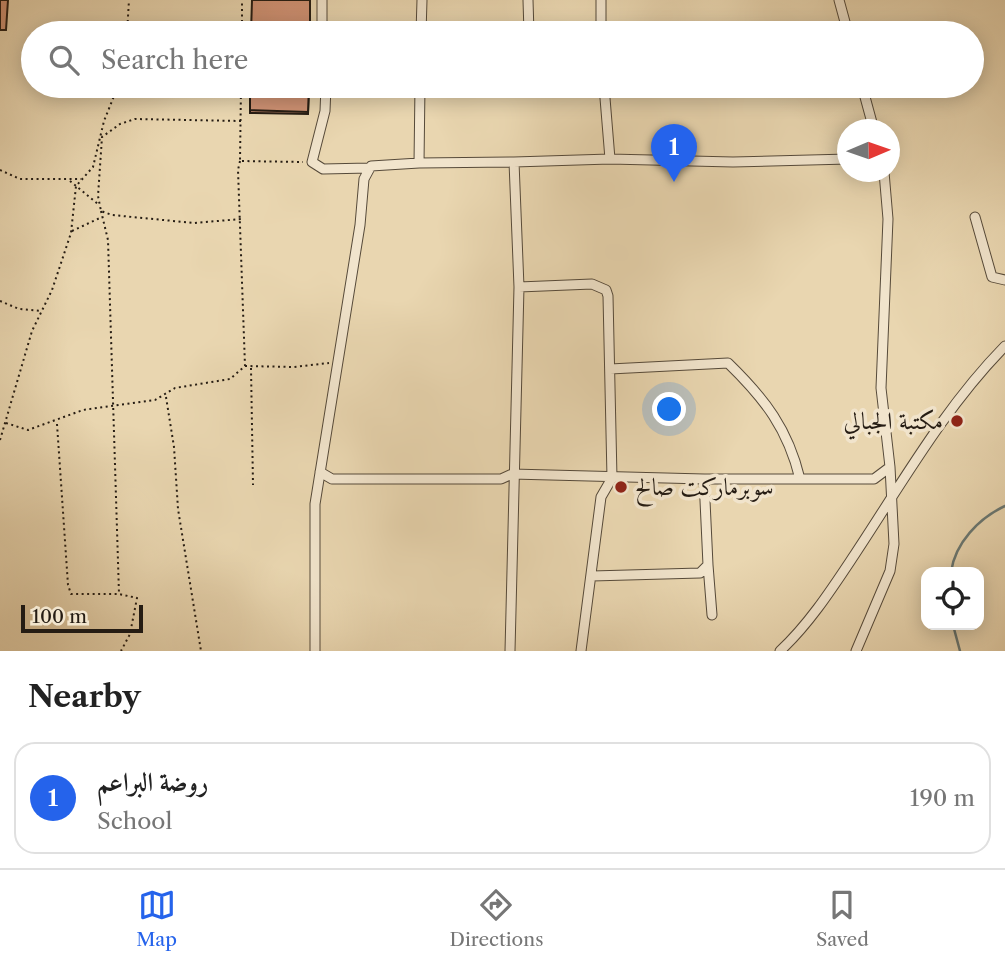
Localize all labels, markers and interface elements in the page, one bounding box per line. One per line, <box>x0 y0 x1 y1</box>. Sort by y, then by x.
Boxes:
search box <box>21 21 984 98</box>
icon: search <box>45 41 83 79</box>
text: Search here <box>101 44 248 76</box>
north arrow <box>837 119 900 182</box>
pin: 1 <box>651 124 697 182</box>
your location <box>652 392 686 426</box>
place label: مكتبة الجبالي <box>843 406 943 440</box>
marker: مكتبة الجبالي <box>949 413 965 429</box>
place label: سوبرماركت صالح <box>635 472 774 507</box>
marker: سوبرماركت صالح <box>613 479 629 495</box>
map controls <box>921 567 984 630</box>
button: locate <box>921 567 984 630</box>
scale bar <box>21 602 144 634</box>
text: 100 m <box>32 605 87 628</box>
text: Nearby <box>28 678 141 715</box>
text: روضة البراعم <box>97 766 208 798</box>
text: 1 <box>48 784 58 812</box>
text: 190 m <box>910 784 975 812</box>
text: School <box>97 807 172 835</box>
tab: Map <box>136 886 177 951</box>
tab: Directions <box>450 886 543 951</box>
tab: Saved <box>816 886 869 951</box>

